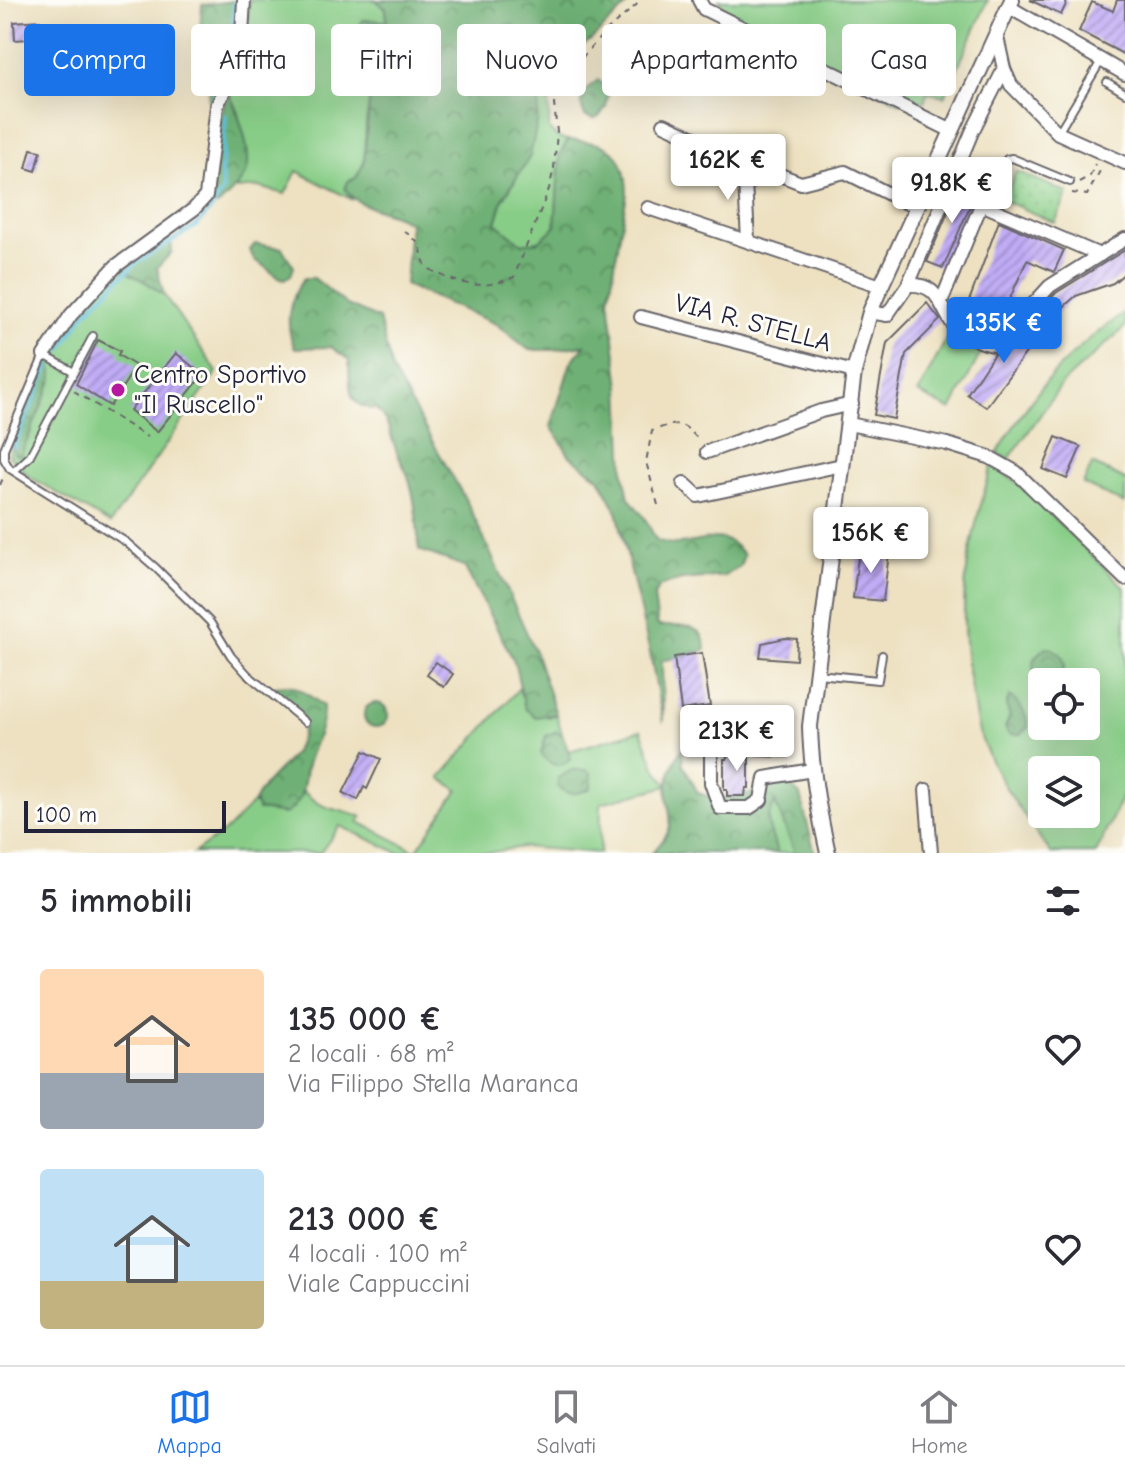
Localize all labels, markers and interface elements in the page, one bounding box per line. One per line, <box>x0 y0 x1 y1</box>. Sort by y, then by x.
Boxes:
chip: Compra <box>24 24 175 96</box>
chip: Affitta <box>191 24 315 96</box>
chip: Filtri <box>331 24 441 96</box>
chip: Nuovo <box>457 24 586 96</box>
chip: Appartamento <box>602 24 826 96</box>
chip: Casa <box>842 24 956 96</box>
pin: 162K € <box>663 134 793 202</box>
text: 162K € <box>689 145 767 175</box>
pin: 91.8K € <box>878 157 1026 225</box>
text: 91.8K € <box>910 168 994 198</box>
street label: VIA R. STELLA <box>671 288 835 358</box>
pin: 135K € <box>939 297 1069 365</box>
text: 135K € <box>965 308 1043 338</box>
place label: Centro Sportivo "Il Ruscello" <box>134 360 307 420</box>
marker: Centro Sportivo "Il Ruscello" <box>109 381 127 399</box>
pin: 156K € <box>806 507 936 575</box>
text: 156K € <box>831 518 911 548</box>
map controls <box>1028 668 1100 828</box>
button: locate <box>1028 668 1100 740</box>
pin: 213K € <box>672 705 802 773</box>
text: 213K € <box>698 716 776 746</box>
button: layers <box>1028 756 1100 828</box>
scale bar <box>24 797 226 833</box>
text: 100 m <box>36 802 97 828</box>
icon: filters <box>1041 879 1085 923</box>
text: 5 immobili <box>40 881 193 921</box>
text: 135 000 € <box>288 999 442 1039</box>
icon: home <box>104 1001 200 1097</box>
icon: heart <box>1041 1027 1085 1071</box>
text: 2 locali · 68 m² <box>288 1039 453 1069</box>
text: Via Filippo Stella Maranca <box>288 1069 579 1099</box>
text: 213 000 € <box>288 1199 441 1239</box>
icon: home <box>104 1201 200 1297</box>
icon: heart <box>1041 1227 1085 1271</box>
text: 4 locali · 100 m² <box>288 1239 467 1269</box>
text: Viale Cappuccini <box>288 1269 470 1299</box>
tab: Mappa <box>157 1385 222 1459</box>
tab: Salvati <box>537 1385 596 1459</box>
tab: Home <box>911 1385 968 1459</box>

